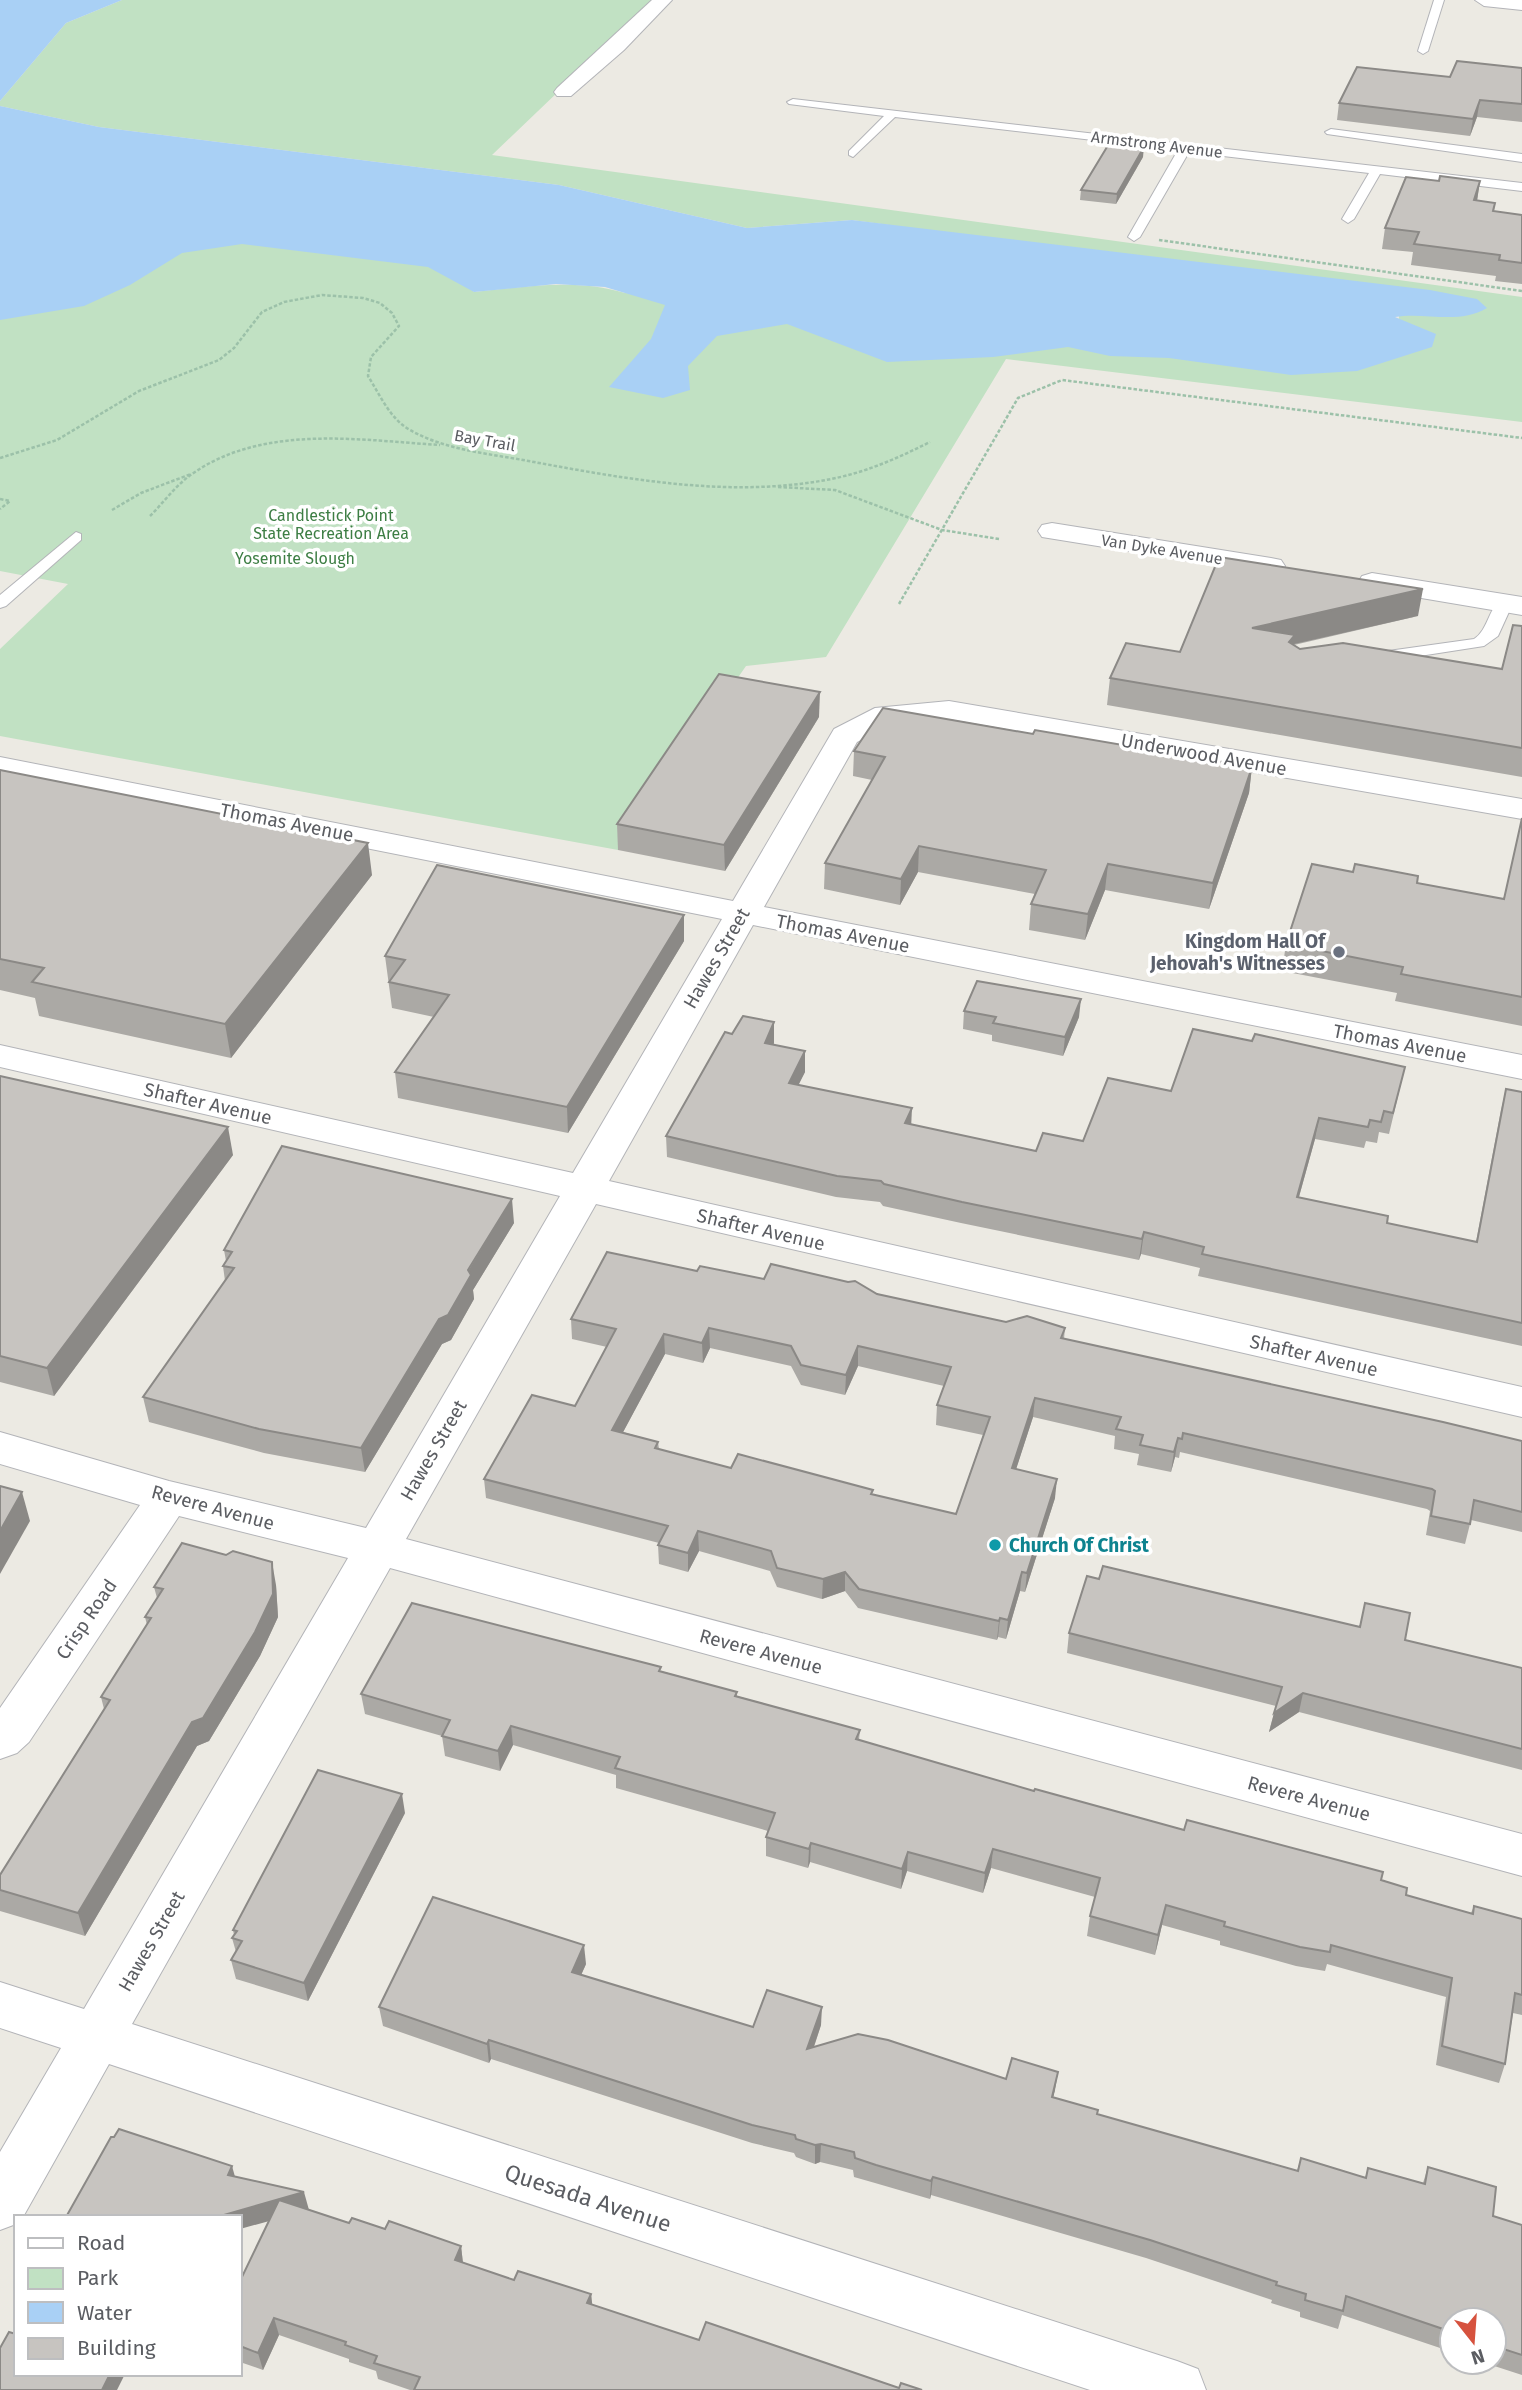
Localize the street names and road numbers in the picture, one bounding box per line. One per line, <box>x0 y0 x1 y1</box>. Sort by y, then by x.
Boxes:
street label: Armstrong Avenue <box>1090 127 1224 162</box>
street label: Bay Trail <box>453 426 517 455</box>
street label: Van Dyke Avenue <box>1100 530 1224 568</box>
street label: Underwood Avenue <box>1119 729 1289 780</box>
street label: Thomas Avenue <box>218 798 356 847</box>
street label: Hawes Street <box>678 904 755 1013</box>
street label: Thomas Avenue <box>774 909 912 958</box>
street label: Thomas Avenue <box>1331 1019 1469 1068</box>
street label: Shafter Avenue <box>142 1078 274 1129</box>
street label: Shafter Avenue <box>695 1204 827 1255</box>
street label: Shafter Avenue <box>1248 1330 1380 1381</box>
street label: Hawes Street <box>395 1396 472 1505</box>
street label: Revere Avenue <box>149 1480 277 1535</box>
street label: Crisp Road <box>51 1575 122 1664</box>
street label: Revere Avenue <box>697 1624 825 1679</box>
street label: Revere Avenue <box>1245 1771 1373 1826</box>
street label: Hawes Street <box>113 1887 190 1996</box>
street label: Quesada Avenue <box>501 2158 675 2238</box>

